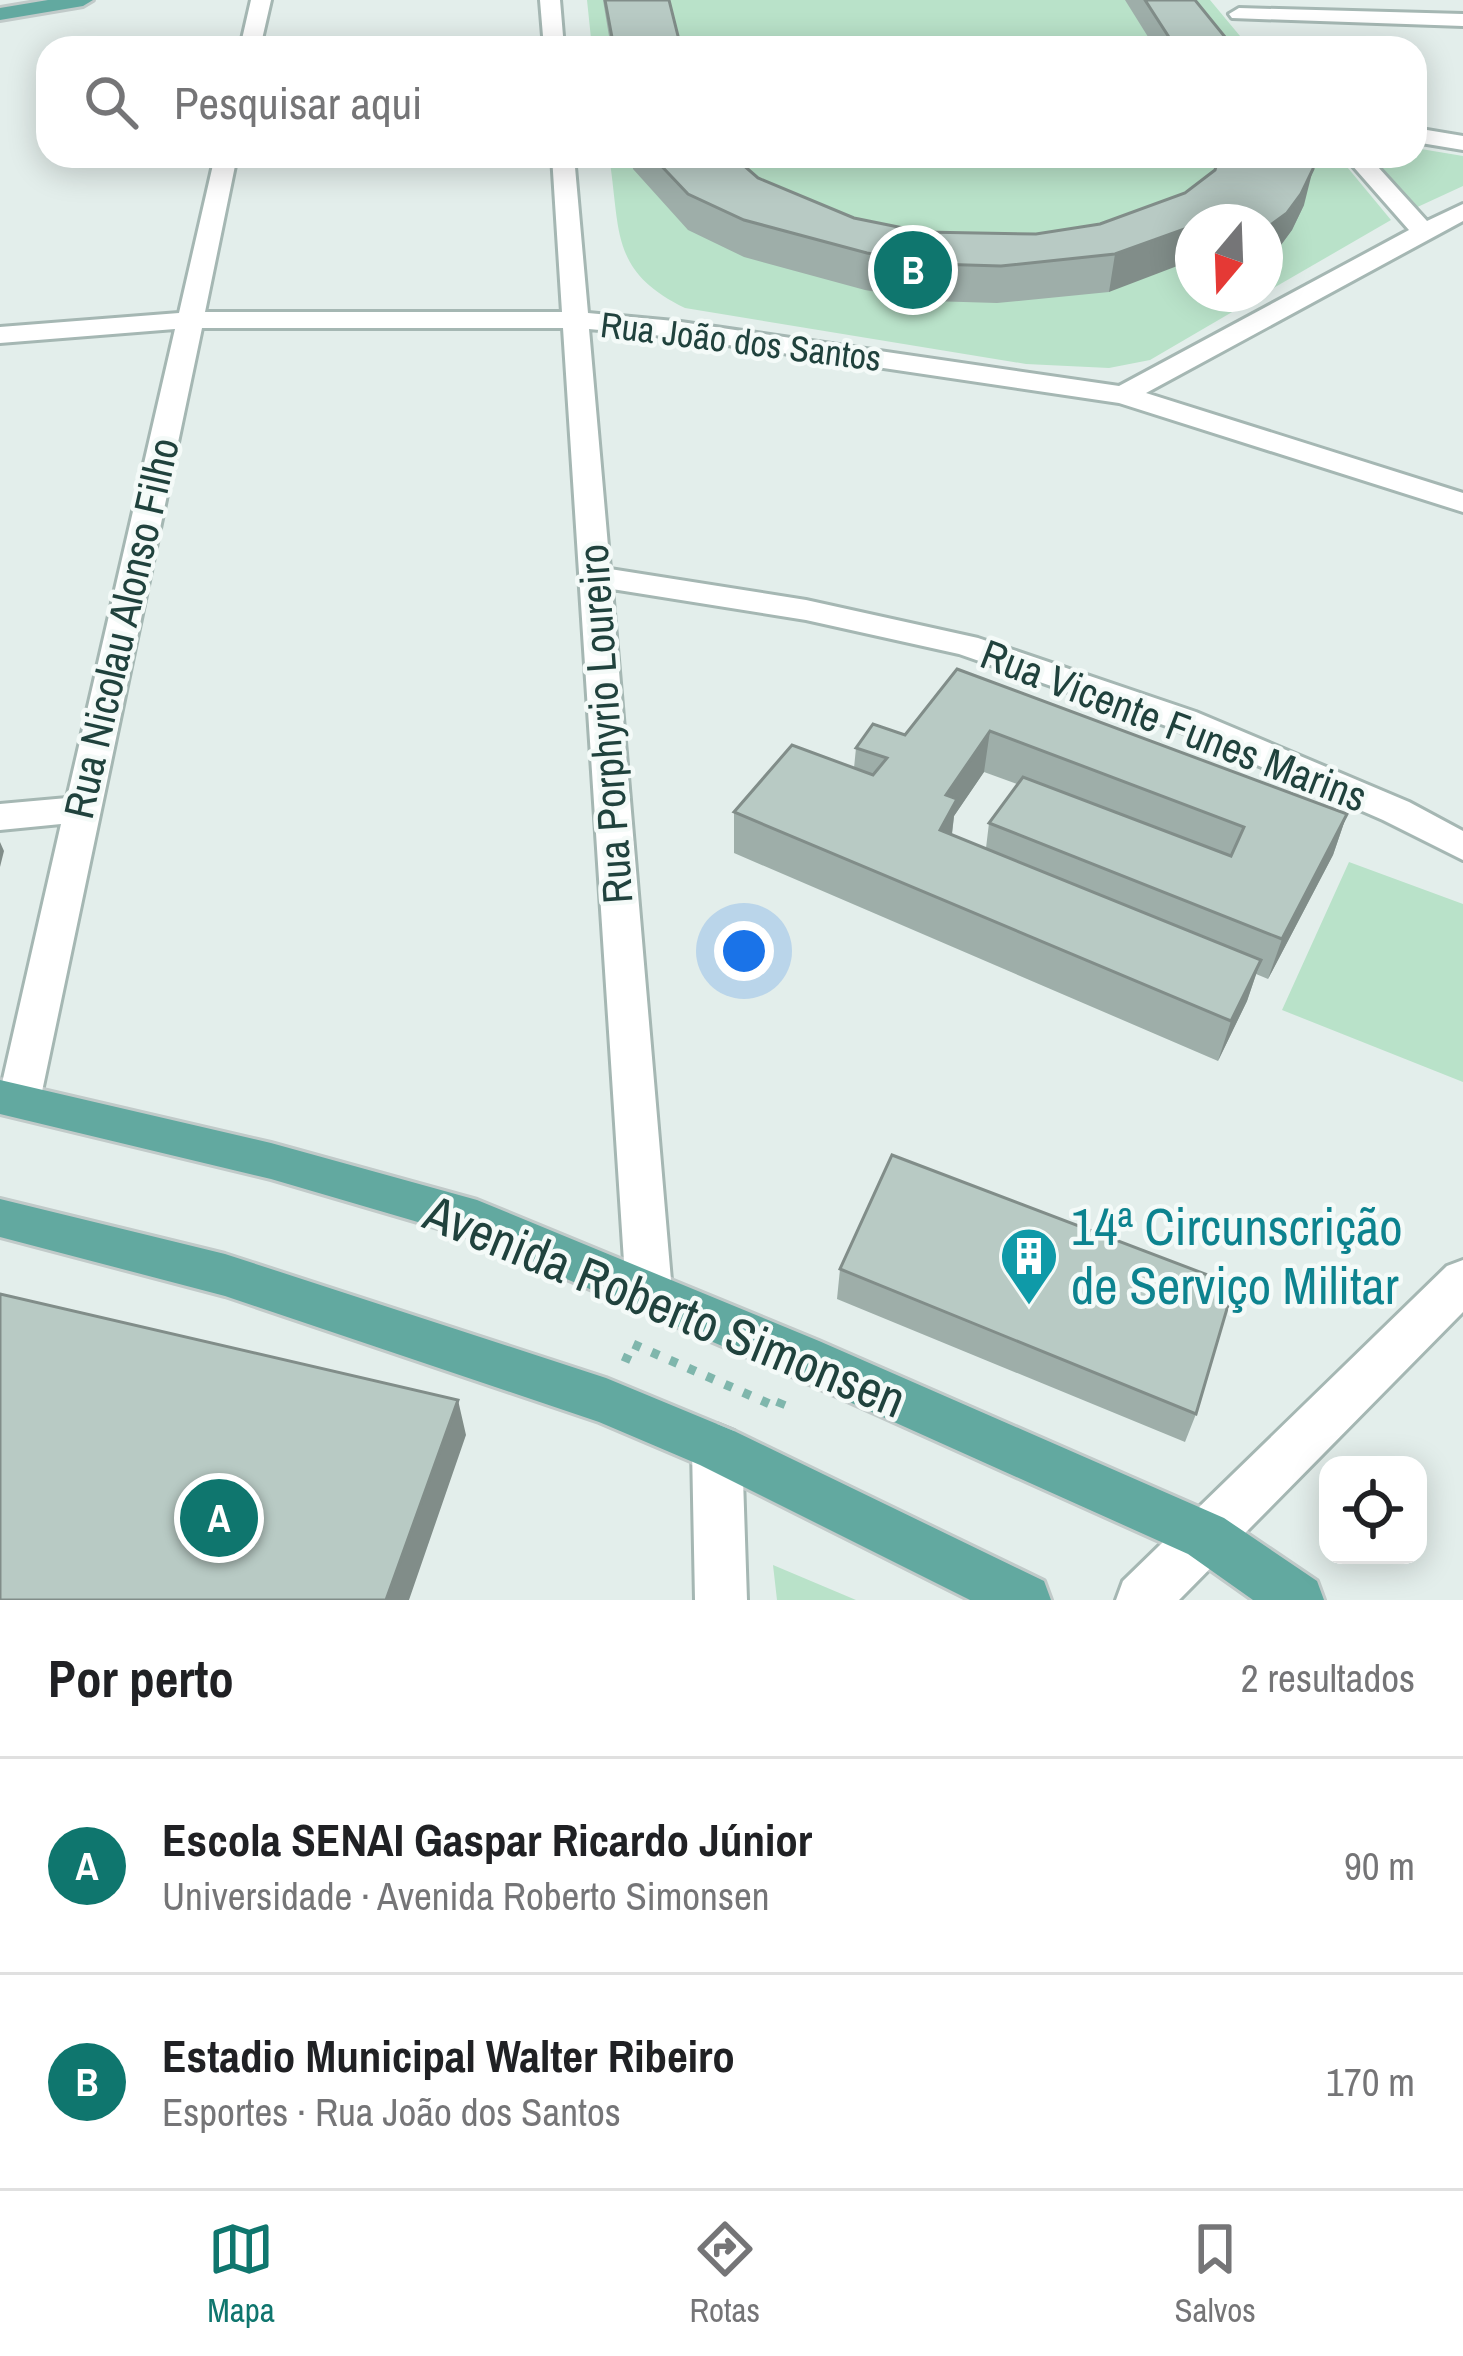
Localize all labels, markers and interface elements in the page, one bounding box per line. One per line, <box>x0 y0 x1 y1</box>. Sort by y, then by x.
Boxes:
search box <box>36 36 1427 168</box>
icon: search <box>78 69 144 135</box>
text: Pesquisar aqui <box>174 72 422 133</box>
north arrow <box>1175 204 1283 312</box>
pin: B <box>874 225 952 315</box>
street label: Rua João dos Santos <box>598 300 884 382</box>
street label: Rua Nicolau Alonso Filho <box>50 432 192 824</box>
street label: Rua Porphyrio Loureiro <box>565 543 645 905</box>
street label: Rua Vicente Funes Marins <box>973 626 1375 824</box>
your location <box>714 921 774 981</box>
street label: Avenida Roberto Simonsen <box>413 1177 916 1434</box>
place label: 14ª Circunscrição de Serviço Militar <box>1071 1192 1403 1320</box>
building icon: 14ª Circunscrição de Serviço Militar <box>998 1225 1060 1307</box>
map controls <box>1319 1456 1427 1564</box>
button: locate <box>1319 1456 1427 1564</box>
pin: A <box>180 1473 258 1563</box>
text: Por perto <box>48 1644 234 1713</box>
text: 2 resultados <box>1241 1652 1415 1704</box>
text: Escola SENAI Gaspar Ricardo Júnior <box>162 1809 812 1870</box>
text: A <box>75 1840 99 1892</box>
text: 90 m <box>1344 1840 1415 1892</box>
text: Universidade · Avenida Roberto Simonsen <box>162 1870 769 1922</box>
text: Estadio Municipal Walter Ribeiro <box>162 2025 735 2086</box>
text: B <box>75 2056 99 2108</box>
text: 170 m <box>1326 2056 1415 2108</box>
text: Esportes · Rua João dos Santos <box>162 2086 621 2138</box>
tab: Mapa <box>207 2216 275 2332</box>
tab: Rotas <box>689 2216 760 2332</box>
tab: Salvos <box>1175 2216 1256 2332</box>

